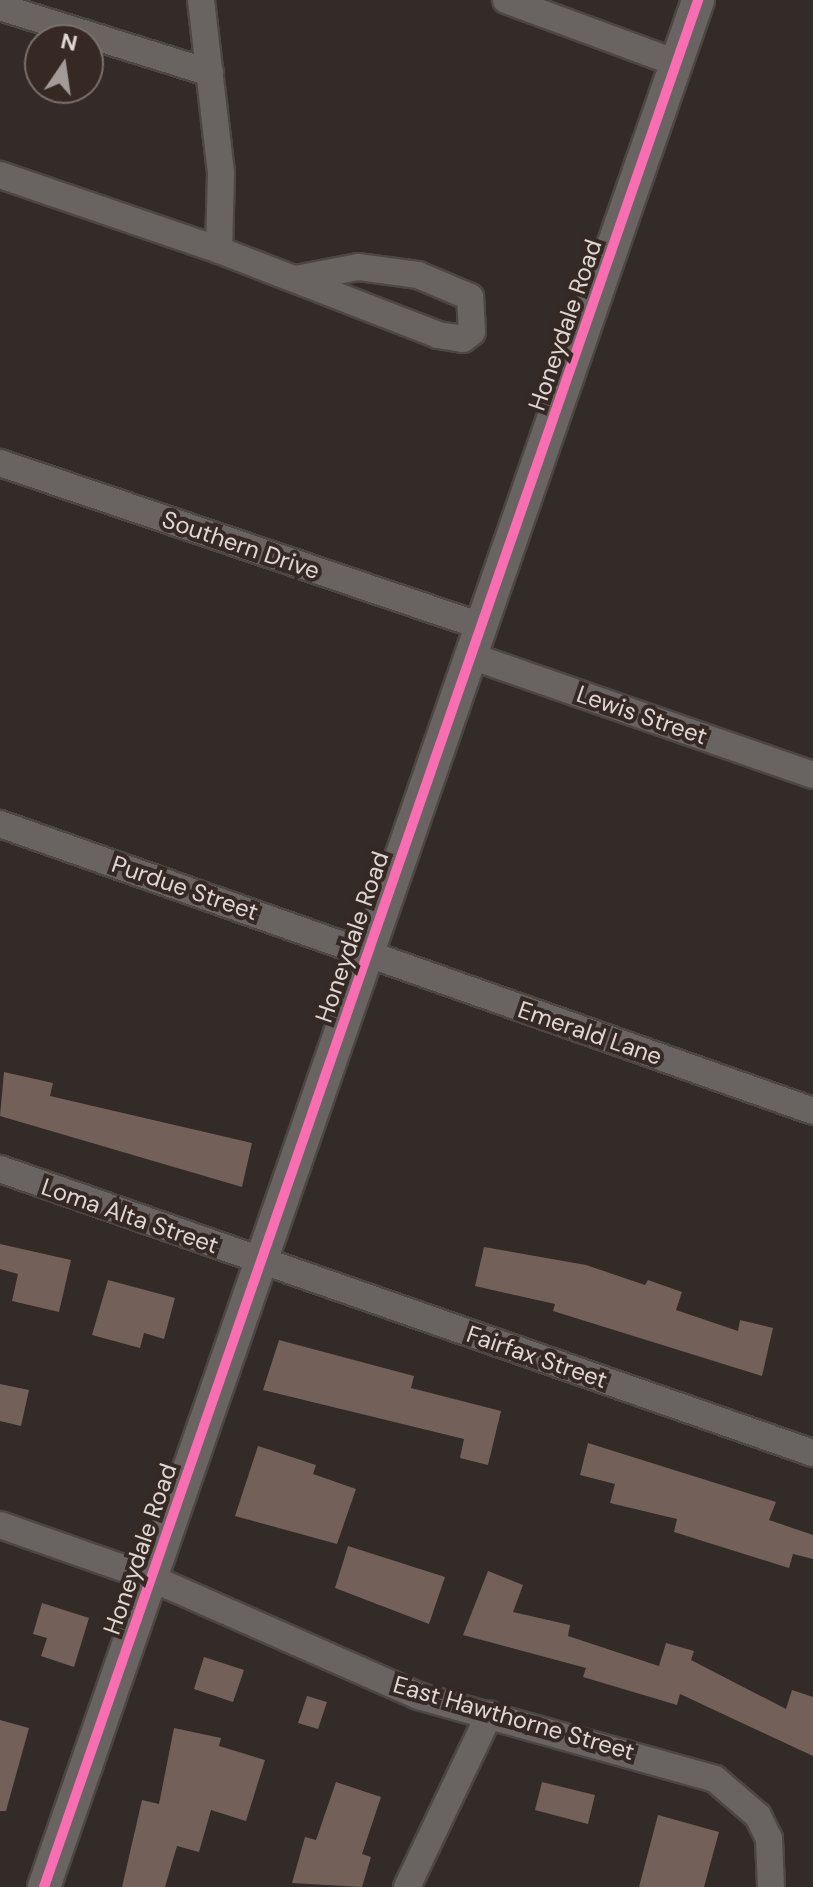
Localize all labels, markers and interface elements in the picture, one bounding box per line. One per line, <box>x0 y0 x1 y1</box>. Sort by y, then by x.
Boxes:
north arrow <box>24 24 104 104</box>
text: N <box>58 26 80 58</box>
street label: Honeydale Road <box>522 236 608 414</box>
street label: Southern Drive <box>158 505 324 585</box>
street label: Lewis Street <box>573 679 711 751</box>
street label: Honeydale Road <box>309 848 395 1026</box>
street label: Purdue Street <box>108 849 262 927</box>
street label: Emerald Lane <box>514 995 666 1071</box>
street label: Loma Alta Street <box>38 1172 222 1260</box>
street label: Fairfax Street <box>463 1319 611 1395</box>
street label: Honeydale Road <box>97 1460 183 1638</box>
street label: East Hawthorne Street <box>390 1670 638 1766</box>

